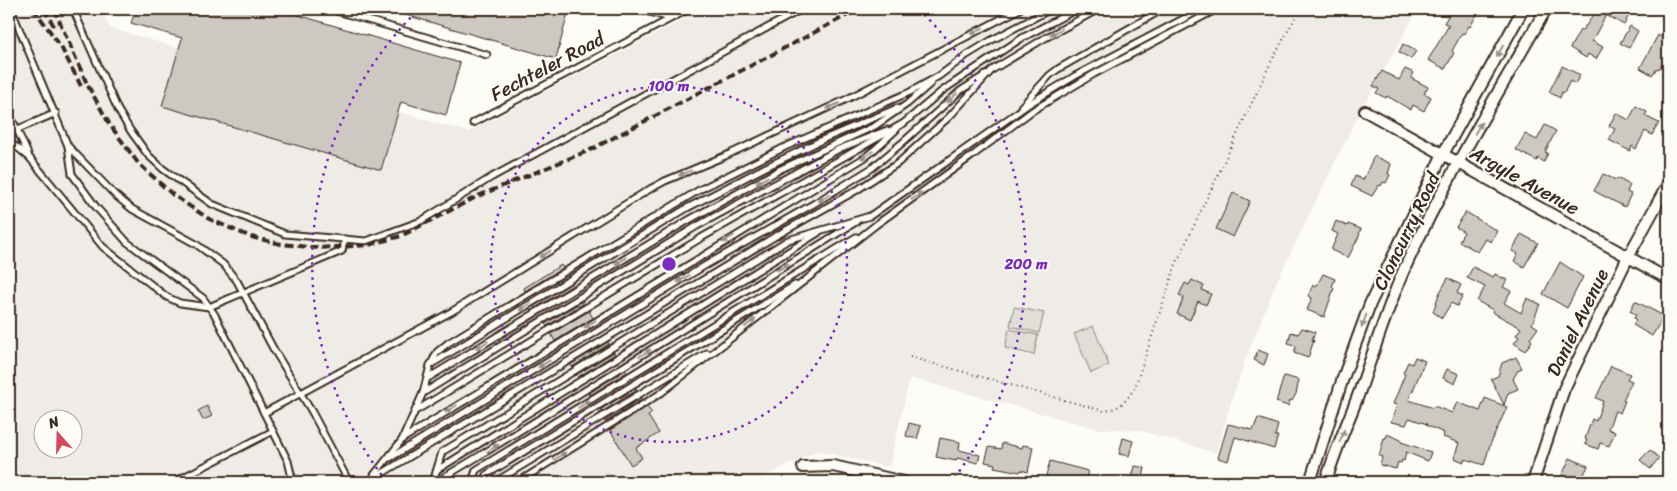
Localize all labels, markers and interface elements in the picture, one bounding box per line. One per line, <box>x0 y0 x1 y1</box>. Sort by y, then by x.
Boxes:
street label: Fechteler Road <box>484 22 612 110</box>
one-way arrow <box>970 27 984 35</box>
one-way arrow <box>1049 28 1064 36</box>
one-way arrow <box>1495 45 1504 58</box>
text: 100 m <box>649 73 690 99</box>
one-way arrow <box>945 93 958 104</box>
one-way arrow <box>826 102 840 110</box>
one-way arrow <box>1474 121 1482 136</box>
street label: Argyle Avenue <box>1463 136 1586 224</box>
one-way arrow <box>860 150 874 160</box>
street label: Cloncurry Road <box>1364 165 1450 296</box>
one-way arrow <box>678 169 692 177</box>
one-way arrow <box>755 175 769 184</box>
one-way arrow <box>910 190 923 201</box>
one-way arrow <box>817 193 830 202</box>
one-way arrow <box>722 235 735 244</box>
one-way arrow <box>538 250 551 259</box>
text: 200 m <box>1003 251 1048 277</box>
centre of rings <box>660 255 678 273</box>
one-way arrow <box>615 256 628 266</box>
one-way arrow <box>776 262 790 272</box>
street label: Daniel Avenue <box>1537 263 1618 382</box>
one-way arrow <box>676 274 690 283</box>
one-way arrow <box>518 303 531 312</box>
one-way arrow <box>1359 314 1367 329</box>
one-way arrow <box>743 318 756 329</box>
one-way arrow <box>583 320 596 329</box>
one-way arrow <box>476 341 489 350</box>
one-way arrow <box>639 349 652 358</box>
one-way arrow <box>538 359 551 368</box>
one-way arrow <box>577 400 590 409</box>
one-way arrow <box>445 405 458 414</box>
north arrow <box>32 408 82 458</box>
text: N <box>44 409 63 436</box>
one-way arrow <box>1338 428 1346 443</box>
one-way arrow <box>486 444 499 453</box>
one-way arrow <box>553 452 566 461</box>

